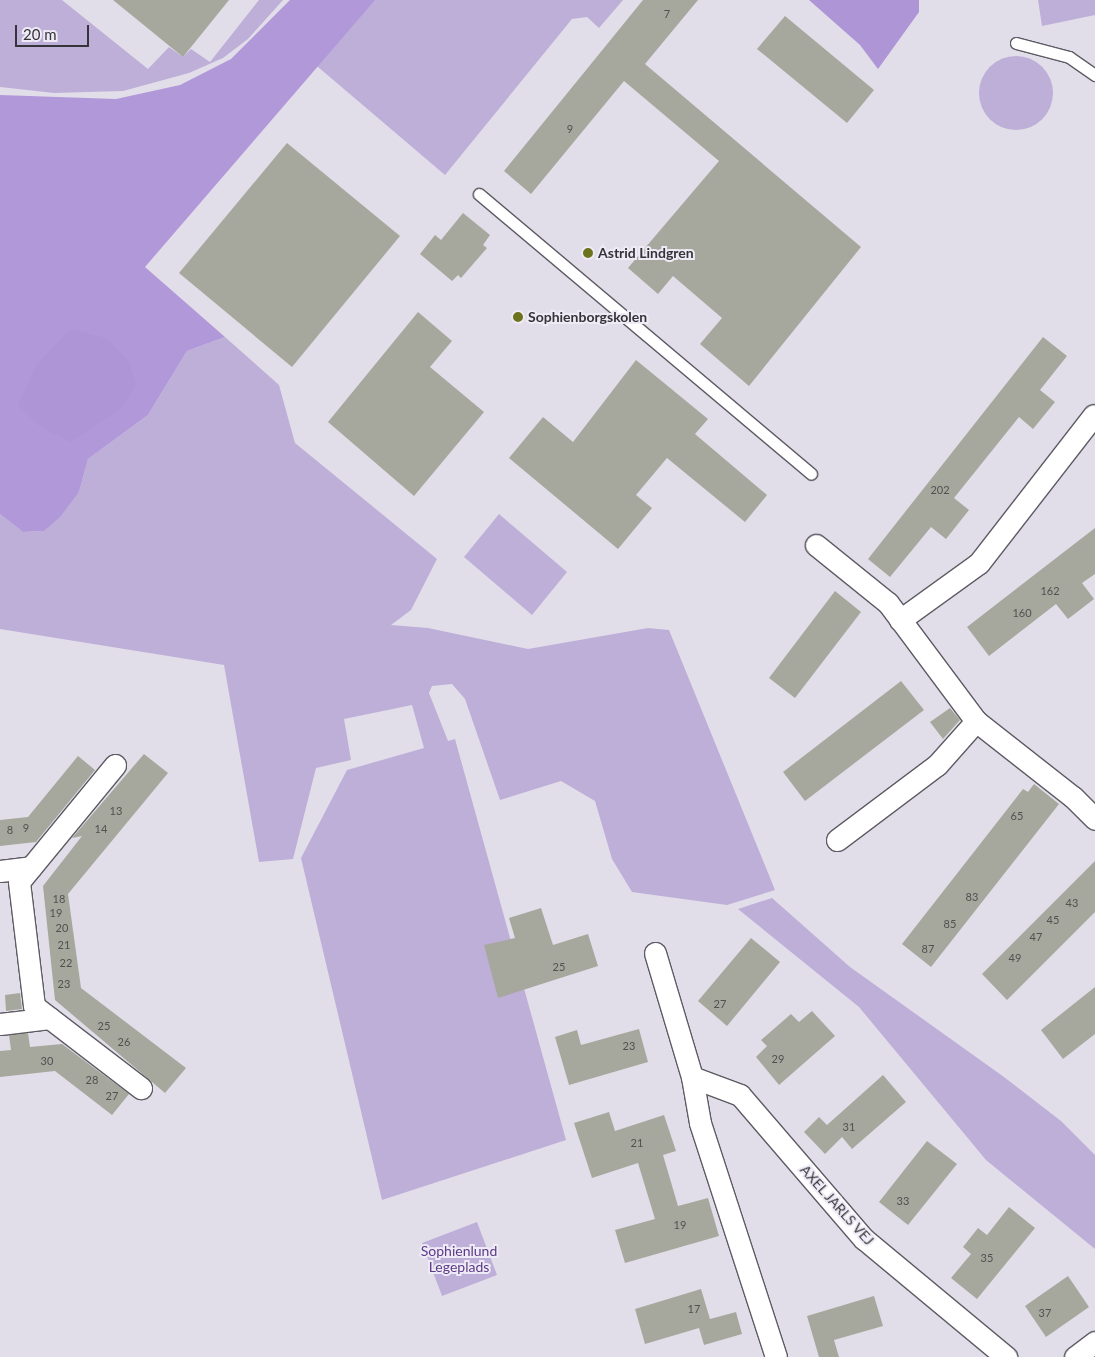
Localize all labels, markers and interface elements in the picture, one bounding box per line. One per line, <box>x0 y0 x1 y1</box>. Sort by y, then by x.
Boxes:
house number: 7 <box>664 7 670 21</box>
scale bar <box>18 15 91 47</box>
text: 20 m <box>23 25 57 43</box>
house number: 9 <box>567 122 573 136</box>
place label: Astrid Lindgren <box>598 245 694 261</box>
marker: Astrid Lindgren <box>582 247 594 259</box>
place label: Sophienborgskolen <box>528 309 647 325</box>
marker: Sophienborgskolen <box>512 311 524 323</box>
house number: 202 <box>930 483 950 497</box>
house number: 162 <box>1040 584 1060 598</box>
house number: 160 <box>1012 606 1032 620</box>
house number: 13 <box>110 804 122 818</box>
house number: 65 <box>1011 809 1023 823</box>
house number: 9 <box>23 821 29 835</box>
house number: 14 <box>95 822 107 836</box>
house number: 8 <box>7 823 13 837</box>
house number: 83 <box>966 890 978 904</box>
house number: 18 <box>53 892 65 906</box>
house number: 43 <box>1066 896 1078 910</box>
house number: 19 <box>50 906 62 920</box>
house number: 45 <box>1047 913 1059 927</box>
house number: 85 <box>944 917 956 931</box>
house number: 20 <box>56 921 68 935</box>
house number: 47 <box>1030 930 1042 944</box>
house number: 21 <box>58 938 70 952</box>
house number: 87 <box>922 942 934 956</box>
house number: 49 <box>1009 951 1021 965</box>
house number: 22 <box>60 956 72 970</box>
house number: 25 <box>553 960 565 974</box>
house number: 23 <box>58 977 70 991</box>
house number: 27 <box>714 997 726 1011</box>
house number: 25 <box>98 1019 110 1033</box>
house number: 26 <box>118 1035 130 1049</box>
house number: 23 <box>623 1039 635 1053</box>
house number: 29 <box>772 1052 784 1066</box>
house number: 30 <box>41 1054 53 1068</box>
house number: 28 <box>86 1073 98 1087</box>
house number: 27 <box>106 1089 118 1103</box>
house number: 31 <box>843 1120 855 1134</box>
house number: 21 <box>631 1136 643 1150</box>
street label: AXEL JARLS VEJ <box>796 1161 878 1249</box>
house number: 33 <box>897 1194 909 1208</box>
house number: 19 <box>674 1218 686 1232</box>
park label: Sophienlund Legeplads <box>421 1243 497 1276</box>
house number: 35 <box>981 1251 993 1265</box>
house number: 17 <box>688 1302 700 1316</box>
house number: 37 <box>1039 1306 1051 1320</box>

